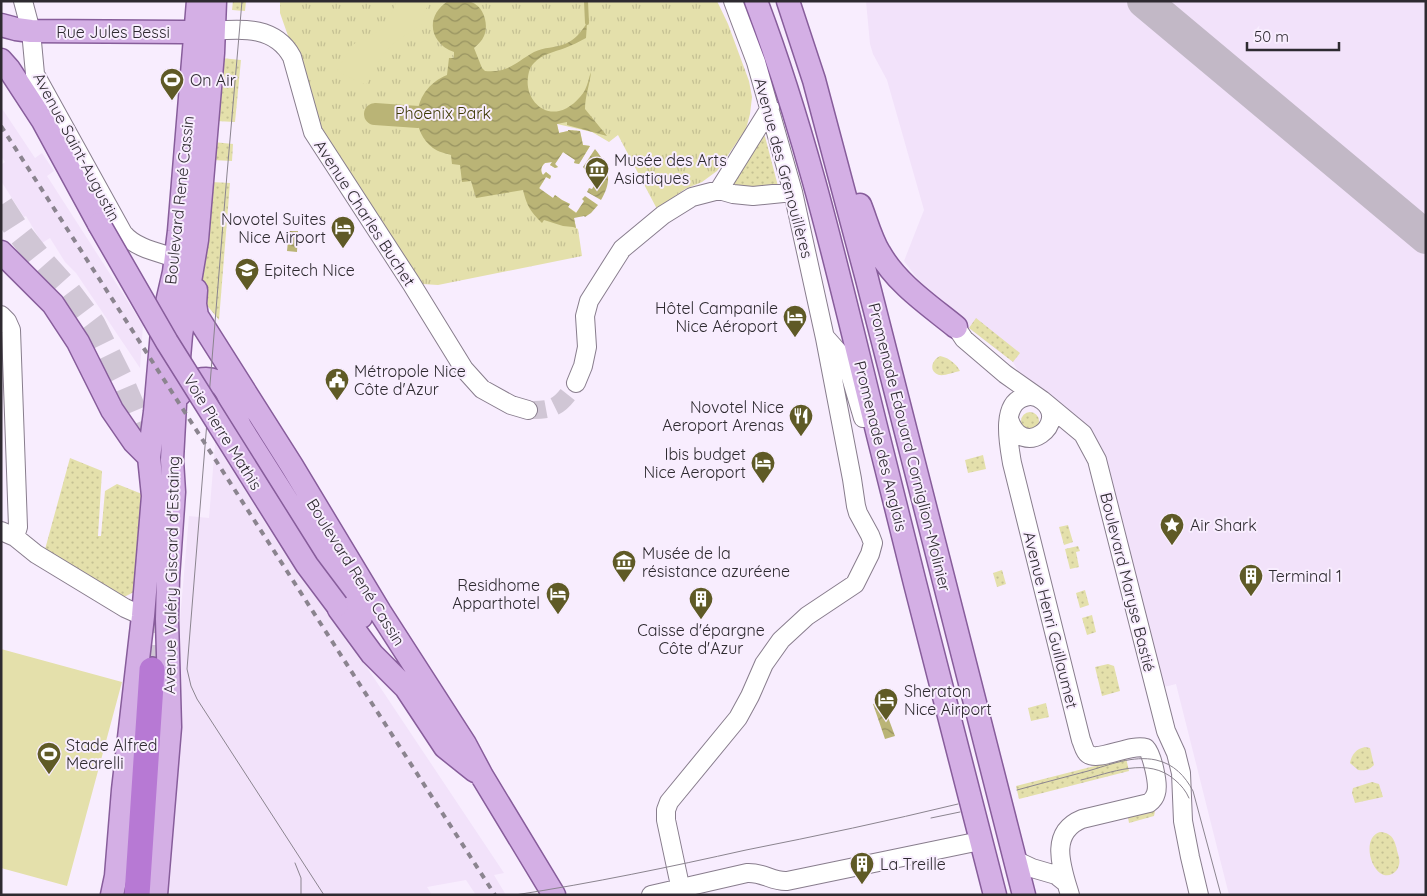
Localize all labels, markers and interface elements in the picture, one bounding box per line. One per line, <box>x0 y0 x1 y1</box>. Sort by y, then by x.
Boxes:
scale bar <box>1247 20 1340 52</box>
street label: Rue Jules Bessi <box>56 22 170 42</box>
text: 50 m <box>1254 27 1289 46</box>
sports icon: On Air <box>159 67 185 101</box>
street label: Avenue Saint-Augustin <box>29 69 125 225</box>
place label: On Air <box>190 70 236 90</box>
street label: Avenue des Grenouillères <box>750 76 818 260</box>
park label: Phoenix Park <box>395 103 491 123</box>
street label: Boulevard René Cassin <box>160 115 198 285</box>
street label: Avenue Charles Buchet <box>310 136 420 290</box>
place label: Musée des Arts Asiatiques <box>614 150 727 188</box>
museum icon: Musée des Arts Asiatiques <box>584 156 610 190</box>
place label: Novotel Suites Nice Airport <box>221 209 326 247</box>
hotel icon: Novotel Suites Nice Airport <box>330 215 356 249</box>
school or university icon: Epitech Nice <box>234 257 260 291</box>
place label: Epitech Nice <box>264 260 355 280</box>
place label: Hôtel Campanile Nice Aéroport <box>655 298 778 336</box>
street label: Promenade Edouard Corniglion-Molinier <box>864 301 956 593</box>
hotel icon: Hôtel Campanile Nice Aéroport <box>782 304 808 338</box>
street label: Promenade des Anglais <box>850 359 912 533</box>
place label: Métropole Nice Côte d'Azur <box>354 361 466 399</box>
public building icon: Métropole Nice Côte d'Azur <box>324 367 350 401</box>
street label: Voie Pierre Mathis <box>179 371 267 493</box>
place label: Novotel Nice Aeroport Arenas <box>662 397 784 435</box>
restaurant icon: Novotel Nice Aeroport Arenas <box>788 403 814 437</box>
place label: Ibis budget Nice Aeroport <box>643 444 746 482</box>
hotel icon: Ibis budget Nice Aeroport <box>750 450 776 484</box>
street label: Avenue Valéry Giscard d'Estaing <box>159 456 183 694</box>
street label: Boulevard Maryse Bastié <box>1096 490 1160 674</box>
street label: Boulevard René Cassin <box>303 495 409 649</box>
place icon: Air Shark <box>1159 512 1185 546</box>
place label: Air Shark <box>1190 515 1257 535</box>
street label: Avenue Henri Guillaumet <box>1019 529 1083 711</box>
place label: Musée de la résistance azuréene <box>642 543 790 581</box>
museum icon: Musée de la résistance azuréene <box>611 549 637 583</box>
building icon: Terminal 1 <box>1238 563 1264 597</box>
place label: Terminal 1 <box>1268 566 1342 586</box>
place label: Residhome Apparthotel <box>452 575 540 613</box>
hotel icon: Residhome Apparthotel <box>545 581 571 615</box>
building icon: Caisse d'épargne Côte d'Azur <box>688 586 714 620</box>
place label: Caisse d'épargne Côte d'Azur <box>637 620 765 658</box>
place label: Sheraton Nice Airport <box>904 681 992 719</box>
hotel icon: Sheraton Nice Airport <box>873 687 899 721</box>
place label: Stade Alfred Mearelli <box>66 735 158 773</box>
sports icon: Stade Alfred Mearelli <box>36 741 62 775</box>
building icon: La Treille <box>849 851 875 885</box>
place label: La Treille <box>880 854 946 874</box>

